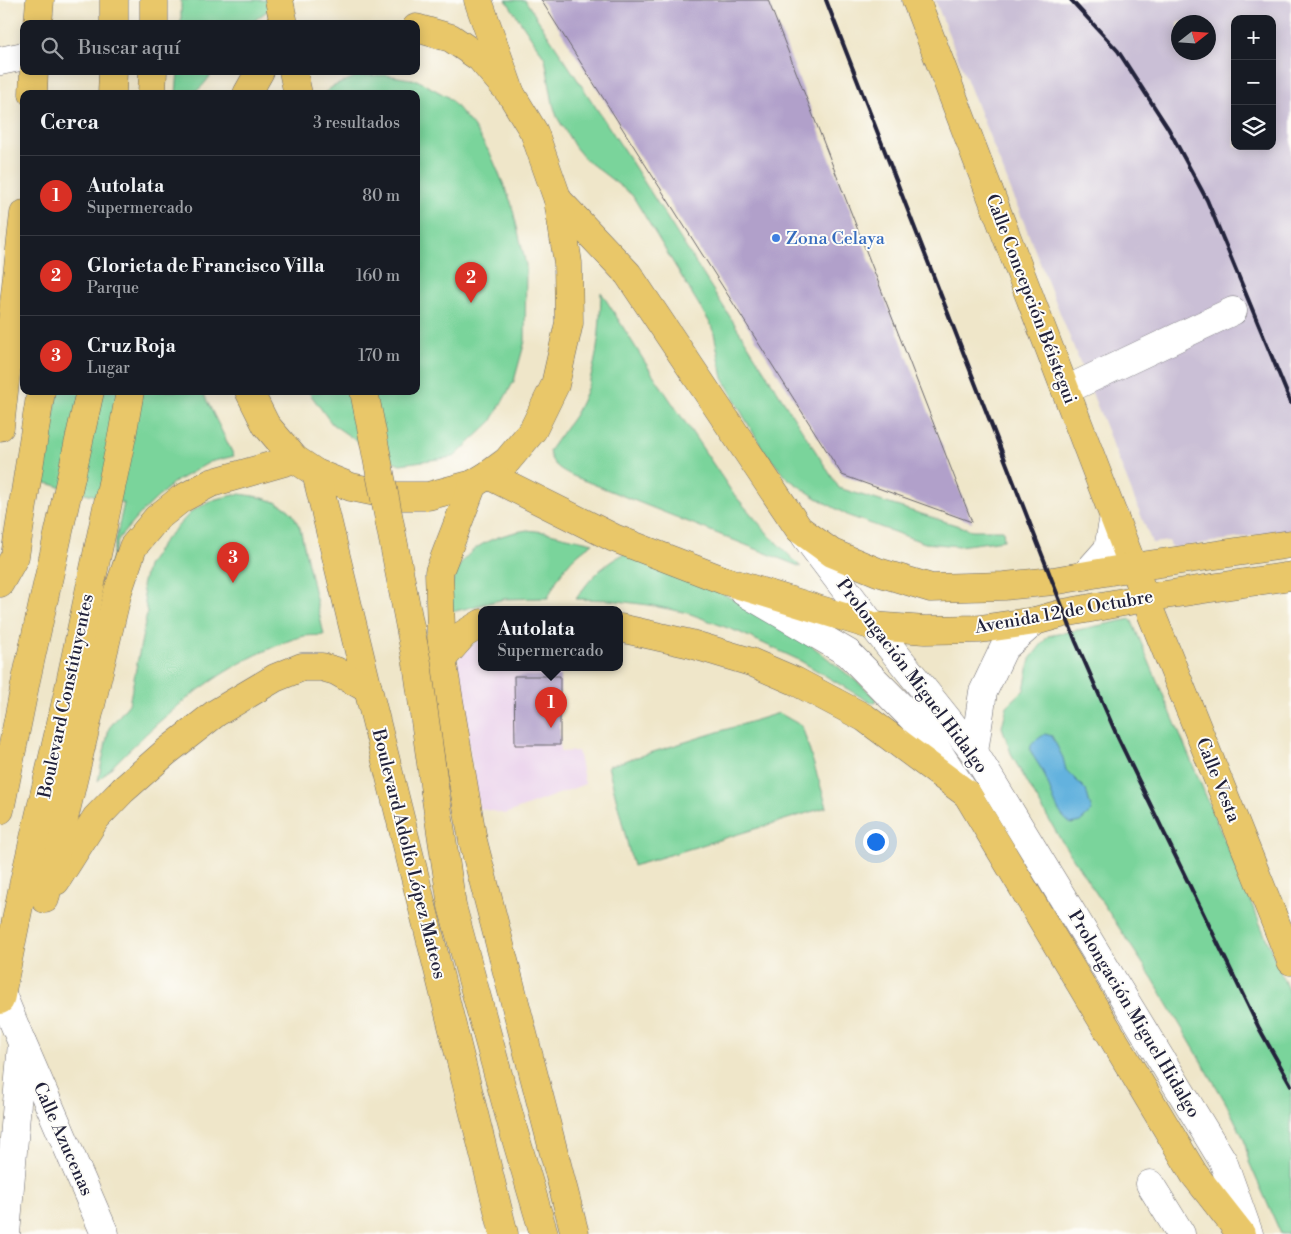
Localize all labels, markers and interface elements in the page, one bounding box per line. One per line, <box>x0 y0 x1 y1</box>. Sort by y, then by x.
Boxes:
north arrow <box>1171 15 1216 60</box>
map controls <box>1231 15 1276 150</box>
button: + <box>1231 15 1276 60</box>
search box <box>20 20 420 75</box>
icon: search <box>38 34 66 62</box>
text: Buscar aquí <box>78 36 180 60</box>
button: − <box>1231 60 1276 105</box>
button: layers <box>1231 105 1276 150</box>
text: Cerca <box>40 110 99 136</box>
text: 3 resultados <box>313 113 400 133</box>
text: Autolata <box>87 174 164 198</box>
text: 1 <box>52 186 60 206</box>
text: 80 m <box>362 186 400 206</box>
street label: Calle Concepción Béistegui <box>980 191 1082 407</box>
text: Supermercado <box>87 198 193 218</box>
place label: Zona Celaya <box>786 227 886 250</box>
marker: Zona Celaya <box>770 232 782 244</box>
text: Glorieta de Francisco Villa <box>87 254 325 278</box>
pin: 2 <box>455 262 487 303</box>
text: 2 <box>51 266 61 286</box>
text: 160 m <box>356 266 400 286</box>
text: Parque <box>87 278 139 298</box>
text: Cruz Roja <box>87 334 176 358</box>
text: 3 <box>51 346 61 366</box>
text: 170 m <box>358 346 400 366</box>
text: Lugar <box>87 358 130 378</box>
pin: 3 <box>217 542 249 583</box>
street label: Prolongación Miguel Hidalgo <box>831 574 993 778</box>
street label: Avenida 12 de Octubre <box>972 585 1155 639</box>
street label: Boulevard Constituyentes <box>33 592 99 801</box>
popup <box>478 606 623 671</box>
text: Autolata <box>498 617 575 641</box>
text: Supermercado <box>498 641 603 661</box>
pin: 1 <box>535 687 567 728</box>
street label: Boulevard Adolfo López Mateos <box>367 726 451 982</box>
street label: Calle Vesta <box>1191 734 1246 826</box>
your location <box>863 829 889 855</box>
street label: Prolongación Miguel Hidalgo <box>1063 906 1205 1122</box>
street label: Calle Azucenas <box>28 1079 98 1200</box>

